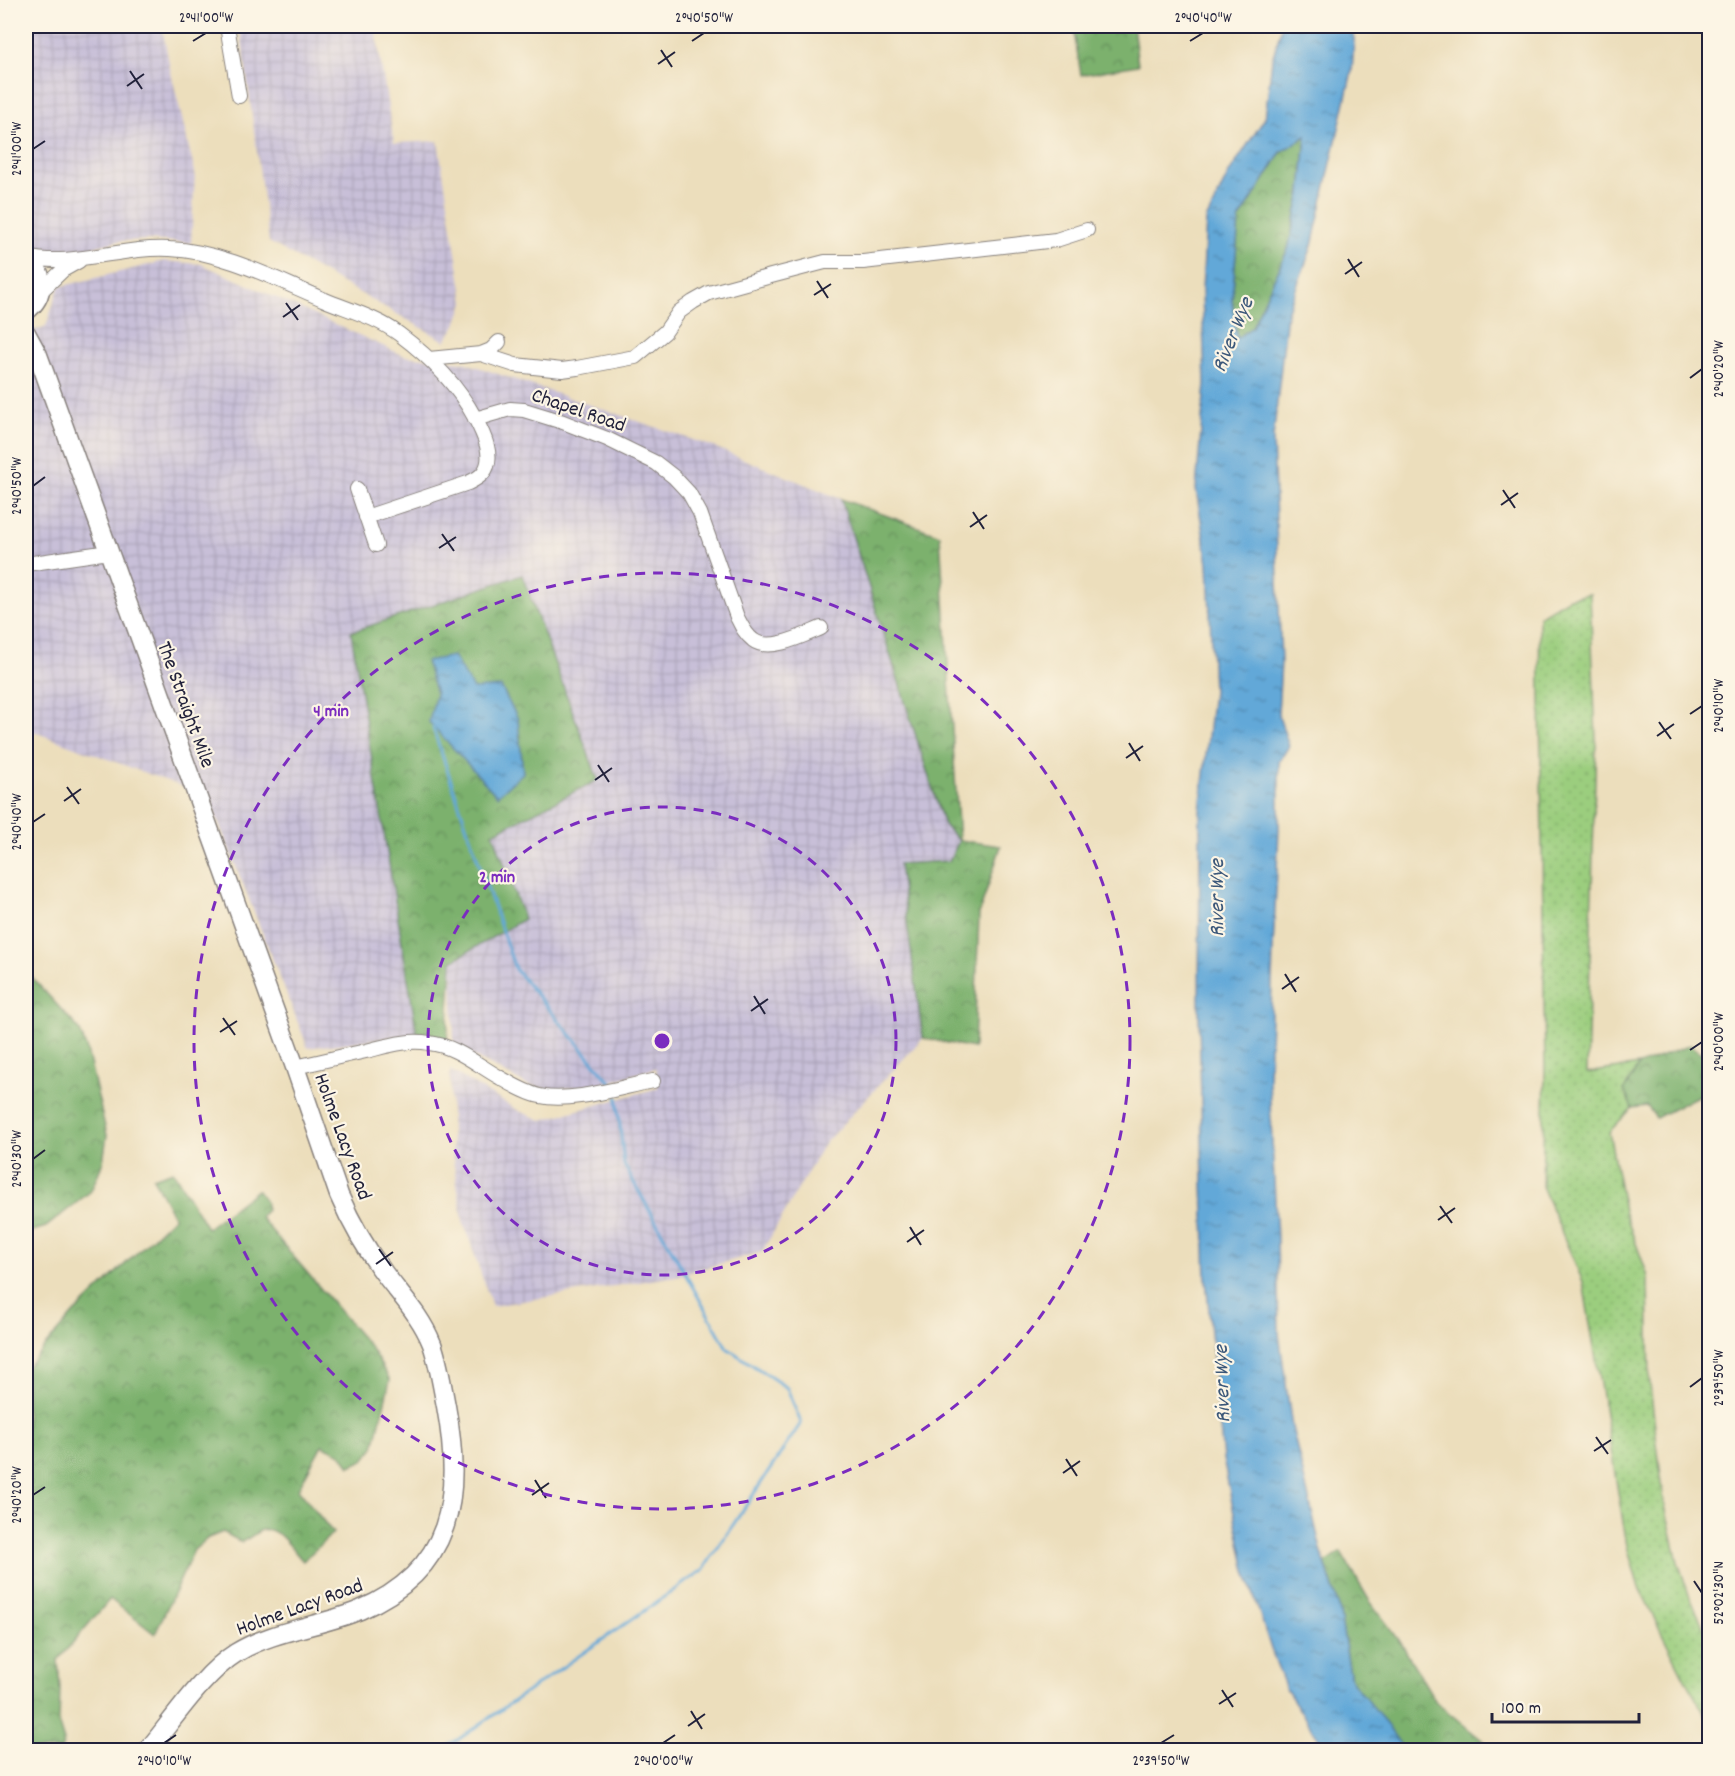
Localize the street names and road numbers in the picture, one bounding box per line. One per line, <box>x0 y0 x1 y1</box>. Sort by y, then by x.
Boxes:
street label: Chapel Road <box>527 382 629 442</box>
street label: The Straight Mile <box>147 638 221 772</box>
street label: Holme Lacy Road <box>304 1069 378 1205</box>
street label: Holme Lacy Road <box>232 1572 368 1646</box>

